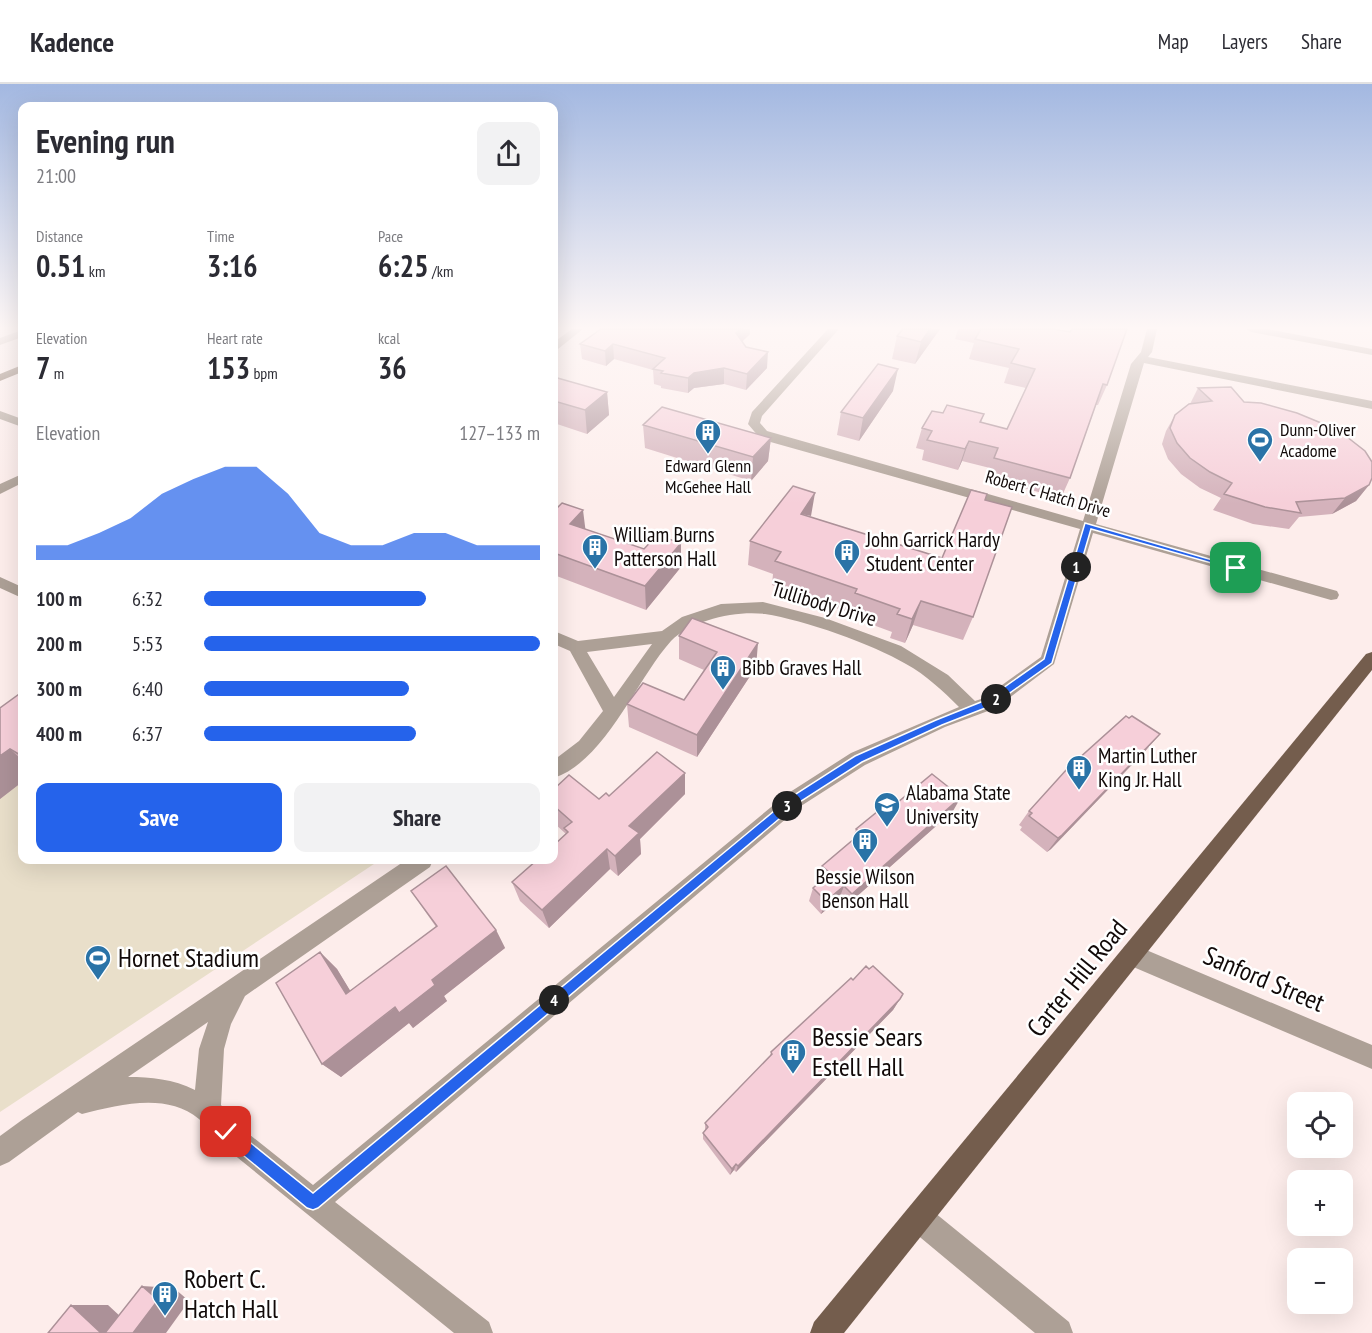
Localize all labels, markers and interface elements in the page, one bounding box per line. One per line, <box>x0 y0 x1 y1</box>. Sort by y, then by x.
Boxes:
text: Kadence <box>30 23 114 60</box>
text: Map <box>1158 28 1189 55</box>
text: Layers <box>1222 28 1268 55</box>
text: Share <box>1301 28 1342 55</box>
text: Evening run <box>36 119 175 162</box>
button: share <box>477 122 540 185</box>
text: 21:00 <box>36 163 76 189</box>
text: Distance <box>36 226 83 246</box>
text: Time <box>207 226 235 246</box>
text: Pace <box>378 226 403 246</box>
text: 0.51 <box>36 246 85 285</box>
text: 3:16 <box>207 246 258 285</box>
text: 6:25 <box>378 246 429 285</box>
text: km <box>85 261 105 281</box>
text: /km <box>429 261 453 281</box>
text: Elevation <box>36 328 87 348</box>
text: Heart rate <box>207 328 263 348</box>
text: kcal <box>378 328 400 348</box>
text: 7 <box>36 348 50 387</box>
text: 153 <box>207 348 250 387</box>
text: 36 <box>378 348 407 387</box>
text: m <box>50 363 64 383</box>
text: bpm <box>250 363 278 383</box>
building icon: Edward Glenn McGehee Hall <box>693 417 723 455</box>
place label: Dunn-Oliver Acadome <box>1280 418 1356 462</box>
text: Elevation <box>36 420 100 446</box>
text: 127–133 m <box>459 420 540 446</box>
sports icon: Dunn-Oliver Acadome <box>1245 425 1275 463</box>
place label: Edward Glenn McGehee Hall <box>665 454 752 498</box>
street label: Robert C Hatch Drive <box>983 465 1113 522</box>
place label: William Burns Patterson Hall <box>614 521 717 572</box>
place label: John Garrick Hardy Student Center <box>865 526 1000 577</box>
building icon: William Burns Patterson Hall <box>580 532 610 570</box>
building icon: John Garrick Hardy Student Center <box>832 537 862 575</box>
pin <box>1210 542 1261 593</box>
icon: arrive <box>1219 551 1252 584</box>
pin: 1 <box>1061 552 1091 582</box>
text: 1 <box>1072 557 1080 577</box>
street label: Tullibody Drive <box>768 575 880 632</box>
text: 100 m <box>36 586 82 612</box>
text: 6:32 <box>132 586 163 612</box>
text: 200 m <box>36 631 82 657</box>
text: 5:53 <box>132 631 163 657</box>
building icon: Bibb Graves Hall <box>708 653 738 691</box>
place label: Bibb Graves Hall <box>742 654 862 681</box>
text: 300 m <box>36 676 82 702</box>
text: 6:40 <box>132 676 163 702</box>
pin: 2 <box>981 684 1011 714</box>
text: 2 <box>992 689 1000 709</box>
text: 400 m <box>36 721 82 747</box>
text: 6:37 <box>132 721 163 747</box>
place label: Martin Luther King Jr. Hall <box>1098 742 1197 793</box>
building icon: Martin Luther King Jr. Hall <box>1064 753 1094 791</box>
place label: Alabama State University <box>906 779 1011 830</box>
button: Save <box>36 783 282 852</box>
button: Share <box>294 783 540 852</box>
school or university icon: Alabama State University <box>872 790 902 828</box>
pin: 3 <box>772 791 802 821</box>
text: 3 <box>783 796 791 816</box>
building icon: Bessie Wilson Benson Hall <box>850 826 880 864</box>
place label: Bessie Wilson Benson Hall <box>815 863 915 914</box>
street label: Carter Hill Road <box>1019 912 1134 1043</box>
street label: Sanford Street <box>1199 938 1330 1019</box>
place label: Hornet Stadium <box>118 941 259 974</box>
sports icon: Hornet Stadium <box>83 943 113 981</box>
pin: 4 <box>539 985 569 1015</box>
text: 4 <box>550 990 558 1010</box>
place label: Bessie Sears Estell Hall <box>812 1020 923 1083</box>
building icon: Bessie Sears Estell Hall <box>778 1037 808 1075</box>
map controls <box>1287 1092 1353 1314</box>
button: locate <box>1287 1092 1353 1158</box>
pin <box>200 1106 251 1157</box>
icon: check <box>209 1115 242 1148</box>
button: + <box>1287 1170 1353 1236</box>
button: − <box>1287 1248 1353 1314</box>
place label: Robert C. Hatch Hall <box>184 1262 278 1325</box>
building icon: Robert C. Hatch Hall <box>150 1279 180 1317</box>

